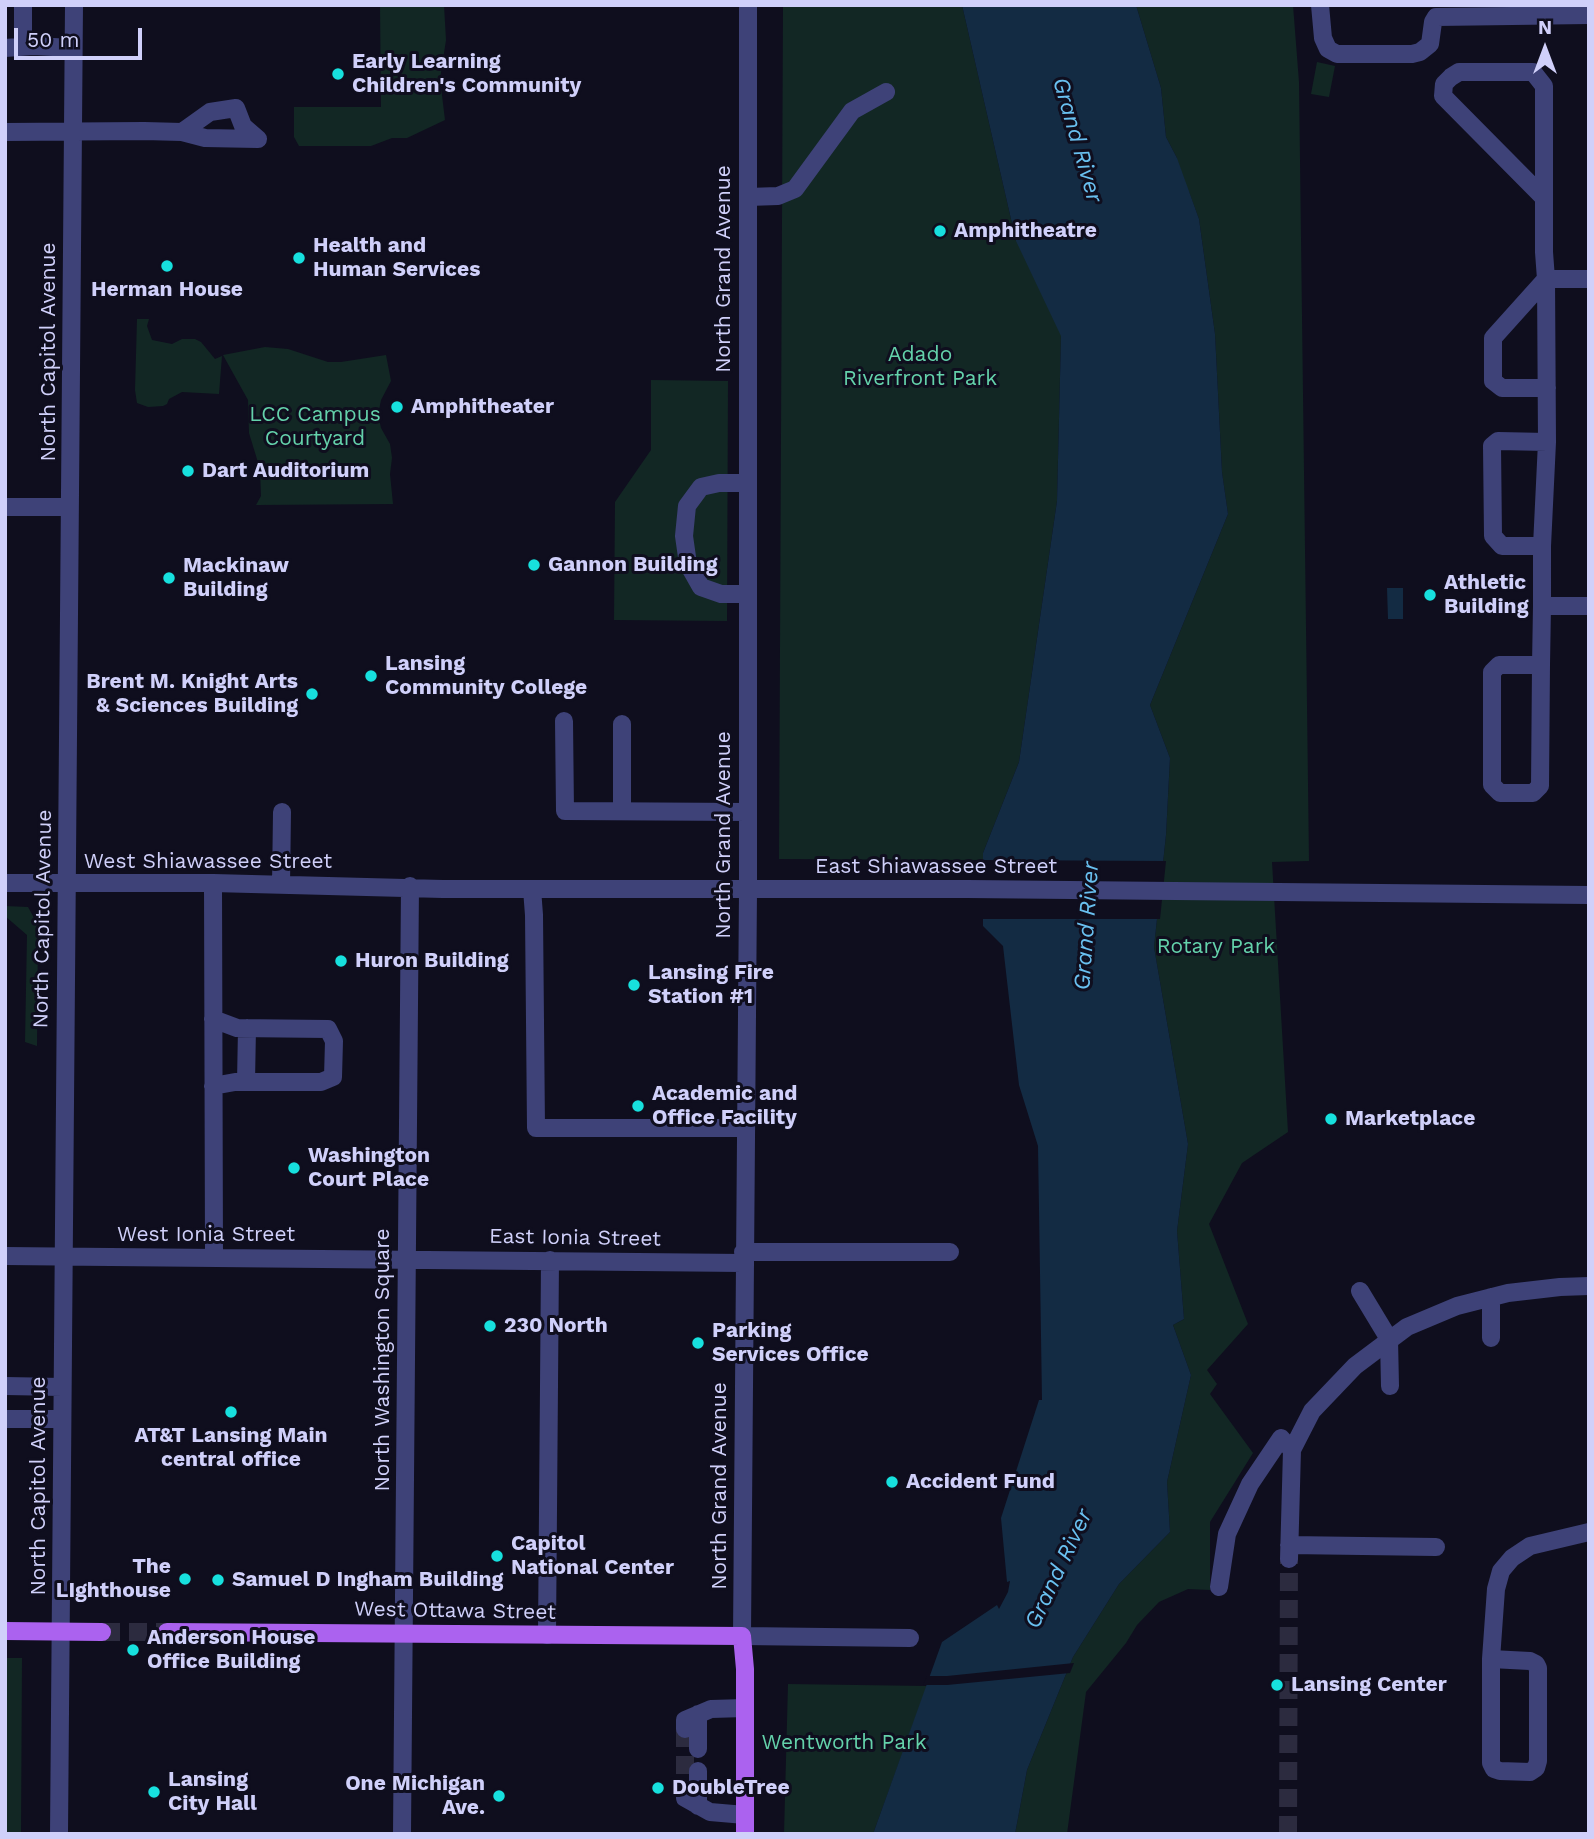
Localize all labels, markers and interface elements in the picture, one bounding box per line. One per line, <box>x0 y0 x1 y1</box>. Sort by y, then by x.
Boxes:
scale bar <box>18 14 145 58</box>
north arrow <box>1510 14 1580 84</box>
text: N <box>1538 16 1552 39</box>
text: 50 m <box>27 27 79 52</box>
place label: Early Learning Children's Community <box>352 49 581 99</box>
marker: Early Learning Children's Community <box>330 66 346 82</box>
water label: Grand River <box>1046 74 1108 206</box>
street label: North Grand Avenue <box>711 165 737 373</box>
place label: Amphitheatre <box>954 218 1097 244</box>
marker: Amphitheatre <box>932 223 948 239</box>
place label: Health and Human Services <box>313 233 480 283</box>
street label: North Capitol Avenue <box>36 242 62 462</box>
marker: Health and Human Services <box>291 250 307 266</box>
marker: Herman House <box>159 258 175 274</box>
place label: Herman House <box>91 277 243 303</box>
park label: Adado Riverfront Park <box>843 342 997 392</box>
place label: Amphitheater <box>411 394 554 420</box>
marker: Amphitheater <box>389 399 405 415</box>
park label: LCC Campus Courtyard <box>249 402 381 452</box>
place label: Dart Auditorium <box>202 458 369 484</box>
marker: Dart Auditorium <box>180 463 196 479</box>
place label: Gannon Building <box>548 552 717 578</box>
place label: Mackinaw Building <box>183 553 289 603</box>
marker: Gannon Building <box>526 557 542 573</box>
marker: Mackinaw Building <box>161 570 177 586</box>
place label: Athletic Building <box>1444 570 1528 620</box>
marker: Athletic Building <box>1422 587 1438 603</box>
place label: Lansing Community College <box>385 651 587 701</box>
marker: Lansing Community College <box>363 668 379 684</box>
place label: Brent M. Knight Arts & Sciences Building <box>86 669 298 719</box>
marker: Brent M. Knight Arts & Sciences Building <box>304 686 320 702</box>
street label: North Grand Avenue <box>711 731 737 939</box>
street label: North Capitol Avenue <box>28 809 58 1029</box>
street label: West Shiawassee Street <box>84 849 332 875</box>
street label: East Shiawassee Street <box>815 854 1057 880</box>
water label: Grand River <box>1069 861 1105 991</box>
park label: Rotary Park <box>1157 934 1275 960</box>
place label: Huron Building <box>355 948 508 974</box>
marker: Huron Building <box>333 953 349 969</box>
place label: Lansing Fire Station #1 <box>648 960 774 1010</box>
marker: Lansing Fire Station #1 <box>626 977 642 993</box>
place label: Academic and Office Facility <box>652 1081 797 1131</box>
marker: Academic and Office Facility <box>630 1098 646 1114</box>
place label: Marketplace <box>1345 1106 1475 1132</box>
marker: Marketplace <box>1323 1111 1339 1127</box>
place label: Washington Court Place <box>308 1143 430 1193</box>
marker: Washington Court Place <box>286 1160 302 1176</box>
street label: West Ionia Street <box>117 1222 295 1248</box>
street label: East Ionia Street <box>489 1224 661 1252</box>
street label: North Washington Square <box>370 1228 396 1492</box>
place label: 230 North <box>504 1313 608 1339</box>
marker: 230 North <box>482 1318 498 1334</box>
place label: Parking Services Office <box>712 1318 869 1368</box>
marker: Parking Services Office <box>690 1335 706 1351</box>
street label: North Capitol Avenue <box>26 1376 52 1596</box>
street label: North Grand Avenue <box>707 1382 733 1590</box>
marker: AT&T Lansing Main central office <box>223 1404 239 1420</box>
place label: AT&T Lansing Main central office <box>134 1423 328 1473</box>
place label: Accident Fund <box>906 1469 1055 1495</box>
marker: Accident Fund <box>884 1474 900 1490</box>
water label: Grand River <box>1019 1505 1099 1633</box>
place label: Capitol National Center <box>511 1531 674 1581</box>
marker: Capitol National Center <box>489 1548 505 1564</box>
place label: The LIghthouse <box>56 1554 171 1604</box>
place label: Samuel D Ingham Building <box>232 1567 503 1593</box>
marker: The LIghthouse <box>177 1571 193 1587</box>
marker: Samuel D Ingham Building <box>210 1572 226 1588</box>
street label: West Ottawa Street <box>354 1597 556 1625</box>
place label: Anderson House Office Building <box>147 1625 316 1675</box>
marker: Anderson House Office Building <box>125 1642 141 1658</box>
place label: Lansing Center <box>1291 1672 1447 1698</box>
marker: Lansing Center <box>1269 1677 1285 1693</box>
park label: Wentworth Park <box>761 1730 927 1756</box>
place label: Lansing City Hall <box>168 1767 257 1817</box>
place label: One Michigan Ave. <box>345 1771 485 1821</box>
place label: DoubleTree <box>672 1775 790 1801</box>
marker: DoubleTree <box>650 1780 666 1796</box>
marker: Lansing City Hall <box>146 1784 162 1800</box>
marker: One Michigan Ave. <box>491 1788 507 1804</box>

